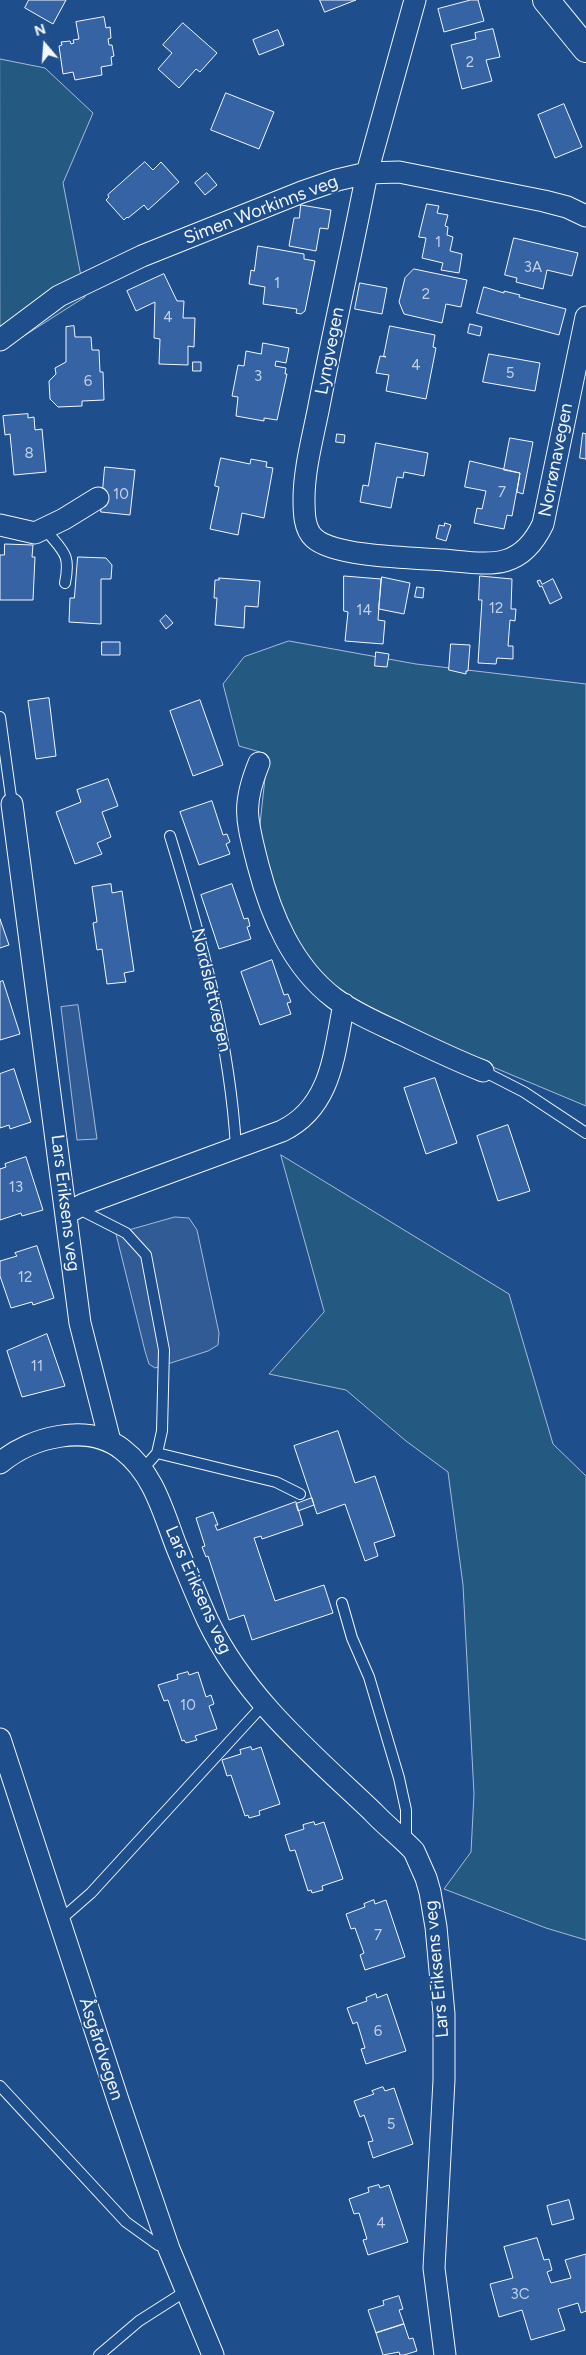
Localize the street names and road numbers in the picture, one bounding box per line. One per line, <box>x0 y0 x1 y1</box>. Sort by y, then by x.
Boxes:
street label: Simen Workinns veg <box>181 171 341 249</box>
street label: Lyngvegen <box>311 305 349 397</box>
street label: Norrønavegen <box>534 401 578 519</box>
street label: Nordslettvegen <box>186 926 236 1054</box>
street label: Lars Eriksens veg <box>46 1133 84 1273</box>
street label: Lars Eriksens veg <box>160 1523 236 1657</box>
street label: Lars Eriksens veg <box>420 1899 454 2039</box>
street label: Åsgårdvegen <box>74 1995 128 2103</box>

